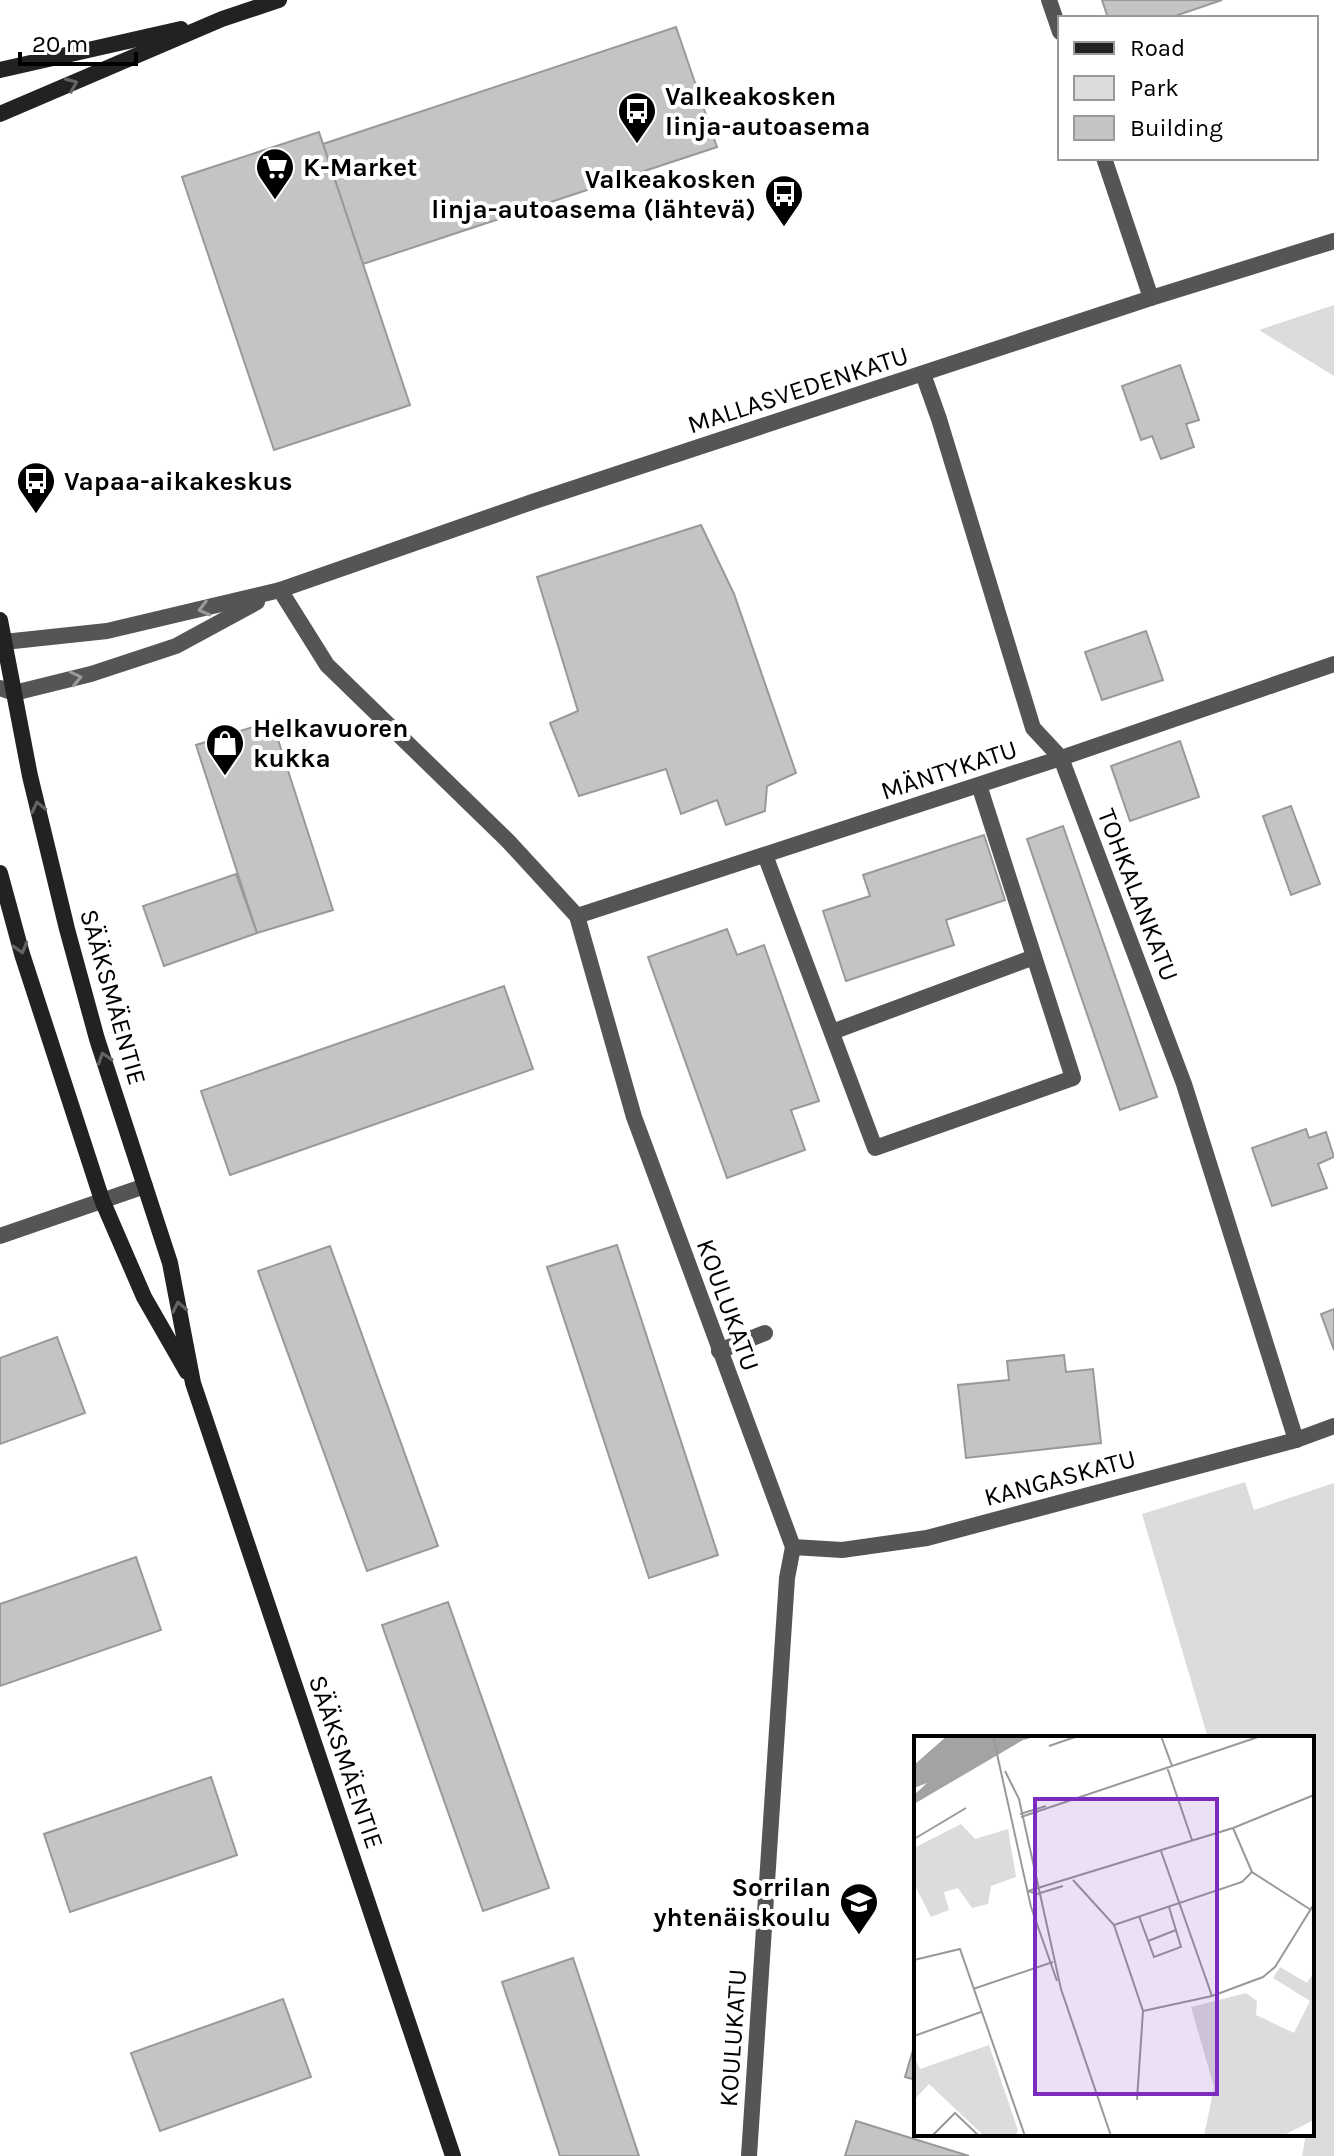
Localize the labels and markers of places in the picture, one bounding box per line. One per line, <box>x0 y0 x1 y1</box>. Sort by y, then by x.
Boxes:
place label: Valkeakosken linja-autoasema <box>665 81 870 142</box>
bus stop icon: Valkeakosken linja-autoasema <box>616 90 658 145</box>
supermarket icon: K-Market <box>254 146 296 201</box>
place label: K-Market <box>303 152 417 183</box>
place label: Valkeakosken linja-autoasema (lähtevä) <box>431 164 756 225</box>
bus stop icon: Valkeakosken linja-autoasema (lähtevä) <box>763 173 805 228</box>
bus stop icon: Vapaa-aikakeskus <box>15 460 57 515</box>
place label: Vapaa-aikakeskus <box>64 466 292 497</box>
place label: Helkavuoren kukka <box>253 713 408 774</box>
shop icon: Helkavuoren kukka <box>204 722 246 777</box>
place label: Sorrilan yhtenäiskoulu <box>653 1872 831 1933</box>
school or university icon: Sorrilan yhtenäiskoulu <box>838 1881 880 1936</box>

